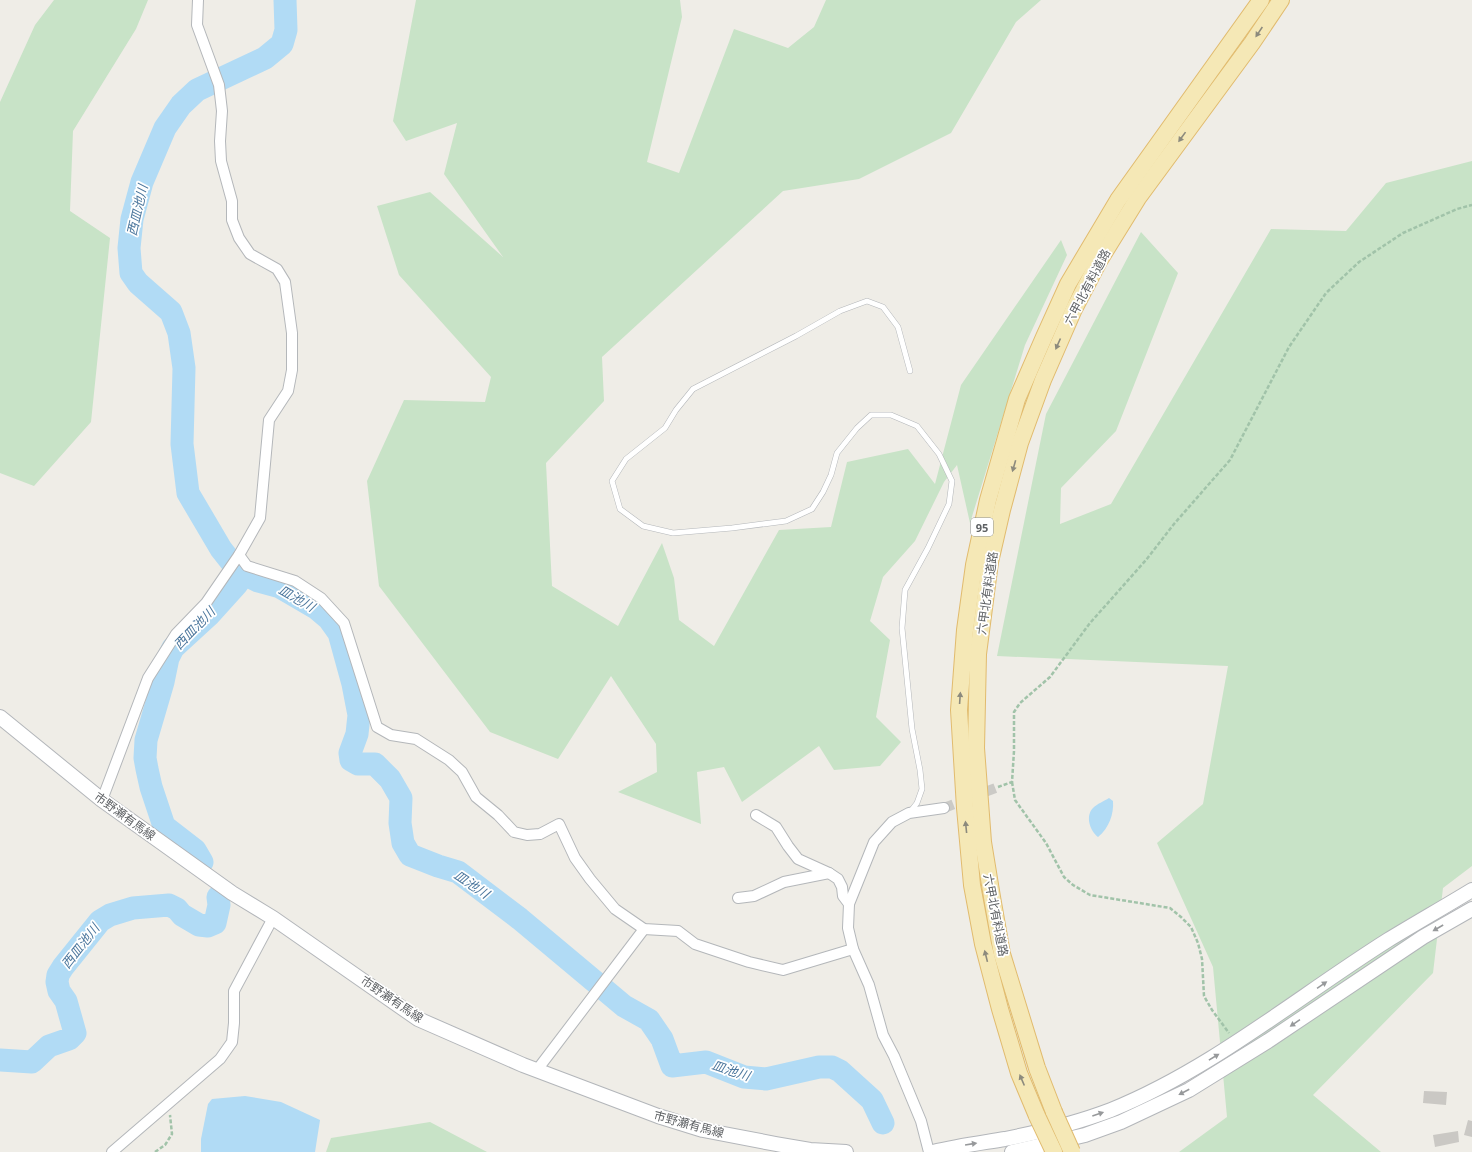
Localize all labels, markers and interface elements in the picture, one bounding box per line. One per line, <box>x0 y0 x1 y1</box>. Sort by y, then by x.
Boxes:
one-way arrow <box>1255 27 1263 37</box>
one-way arrow <box>1178 132 1186 143</box>
water label: 西皿池川 <box>122 181 152 237</box>
street label: 六甲北有料道路 <box>1060 246 1114 328</box>
one-way arrow <box>1055 339 1061 350</box>
one-way arrow <box>1011 461 1017 473</box>
road number: 95 <box>971 518 993 536</box>
street label: 六甲北有料道路 <box>973 550 1001 636</box>
water label: 皿池川 <box>276 580 320 617</box>
water label: 西皿池川 <box>169 602 220 653</box>
one-way arrow <box>956 692 963 704</box>
street label: 市野瀬有馬線 <box>91 788 159 844</box>
one-way arrow <box>963 821 970 833</box>
water label: 皿池川 <box>451 866 495 903</box>
street label: 六甲北有料道路 <box>980 872 1012 958</box>
water label: 西皿池川 <box>57 918 104 972</box>
one-way arrow <box>1432 925 1444 932</box>
one-way arrow <box>983 949 989 961</box>
street label: 市野瀬有馬線 <box>357 972 427 1026</box>
one-way arrow <box>1317 981 1327 989</box>
one-way arrow <box>1290 1019 1300 1027</box>
one-way arrow <box>1209 1053 1219 1061</box>
water label: 皿池川 <box>710 1055 754 1085</box>
one-way arrow <box>1019 1075 1025 1086</box>
one-way arrow <box>1179 1089 1190 1095</box>
street label: 市野瀬有馬線 <box>652 1106 726 1142</box>
one-way arrow <box>1092 1111 1104 1117</box>
one-way arrow <box>965 1141 977 1147</box>

